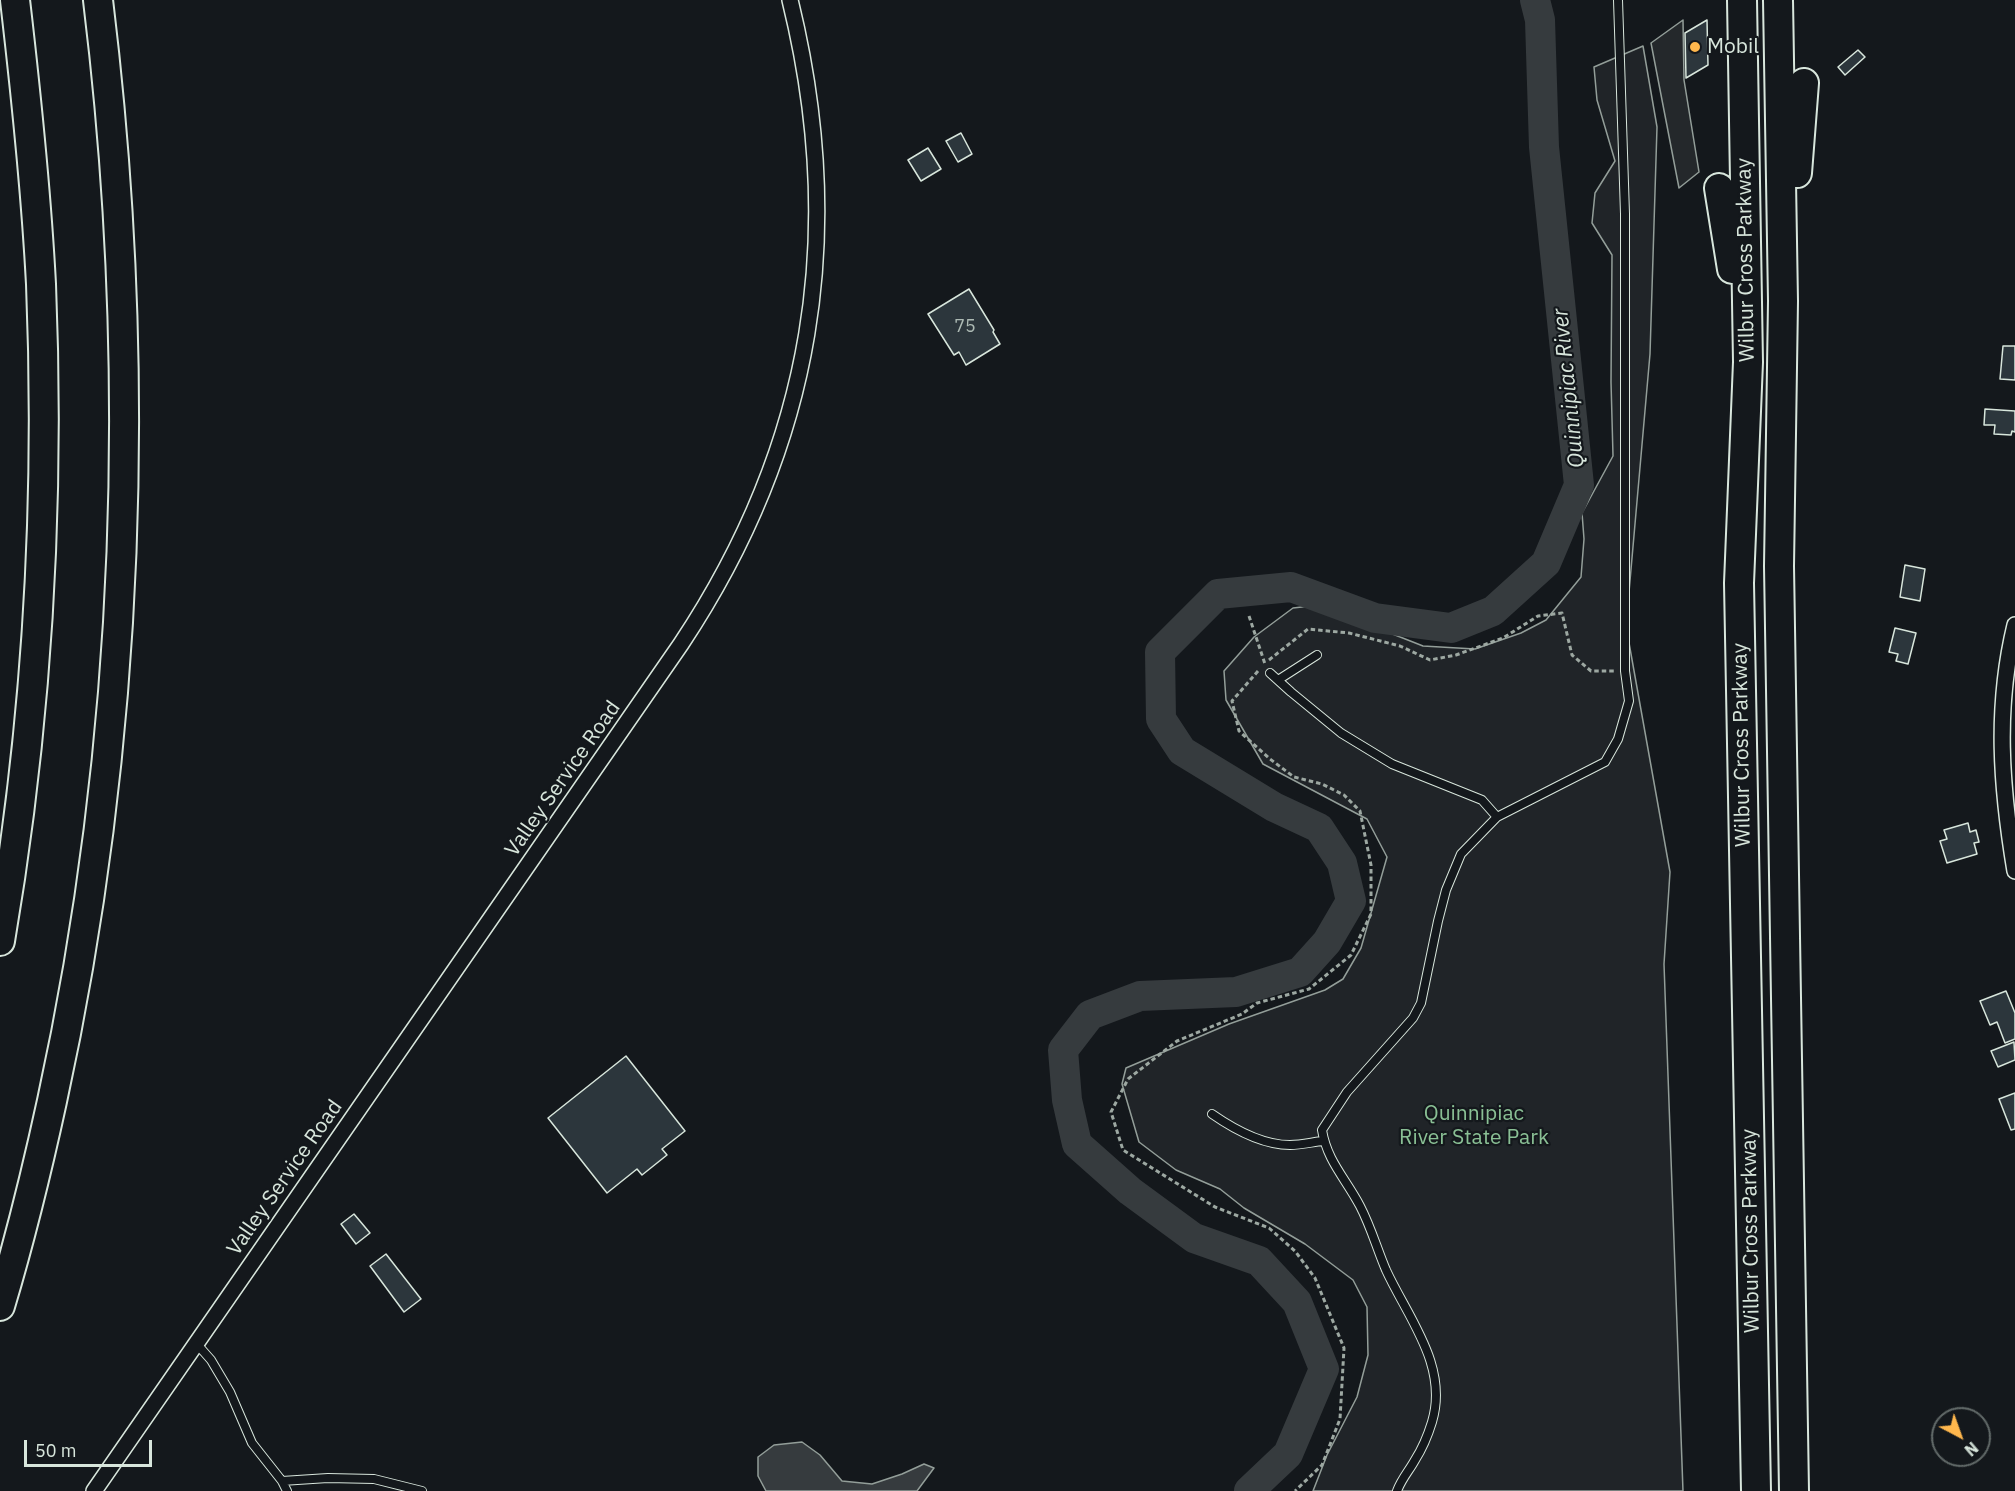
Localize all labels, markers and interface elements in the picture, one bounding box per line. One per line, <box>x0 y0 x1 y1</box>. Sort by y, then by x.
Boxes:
place label: Mobil <box>1707 34 1759 60</box>
marker: Mobil <box>1688 40 1702 54</box>
street label: Wilbur Cross Parkway <box>1732 158 1760 362</box>
water label: Quinnipiac River <box>1547 307 1591 469</box>
house number: 75 <box>954 316 976 338</box>
street label: Wilbur Cross Parkway <box>1728 643 1756 847</box>
street label: Valley Service Road <box>500 696 626 862</box>
street label: Valley Service Road <box>222 1095 348 1261</box>
park label: Quinnipiac River State Park <box>1399 1101 1549 1151</box>
street label: Wilbur Cross Parkway <box>1737 1129 1765 1333</box>
north arrow <box>1931 1407 1991 1467</box>
scale bar <box>27 1428 154 1466</box>
text: N <box>1961 1438 1982 1460</box>
text: 50 m <box>35 1439 77 1462</box>

